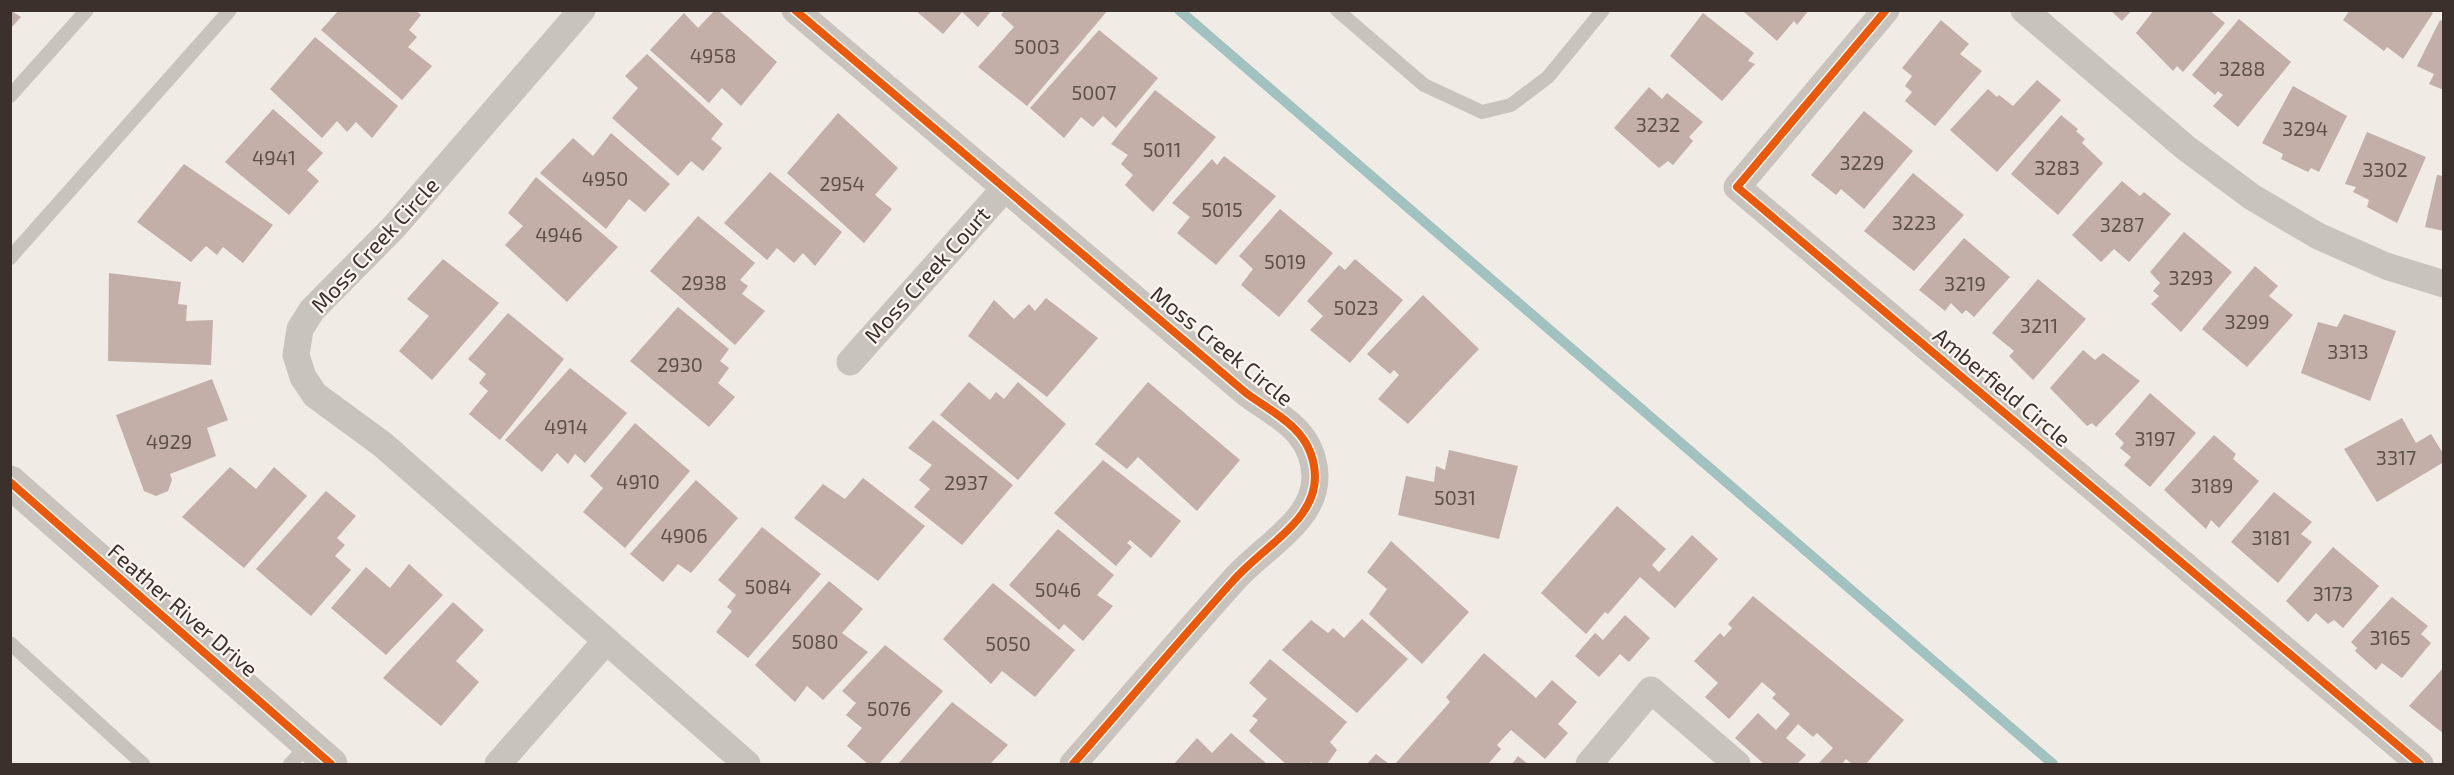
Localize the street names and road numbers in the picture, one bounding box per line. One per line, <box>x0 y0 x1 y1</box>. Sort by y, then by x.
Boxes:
street label: Moss Creek Circle <box>305 171 444 317</box>
street label: Moss Creek Court <box>858 201 994 348</box>
street label: Moss Creek Circle <box>1146 280 1299 410</box>
street label: Amberfield Circle <box>1929 321 2076 451</box>
street label: Feather River Drive <box>104 537 264 681</box>

